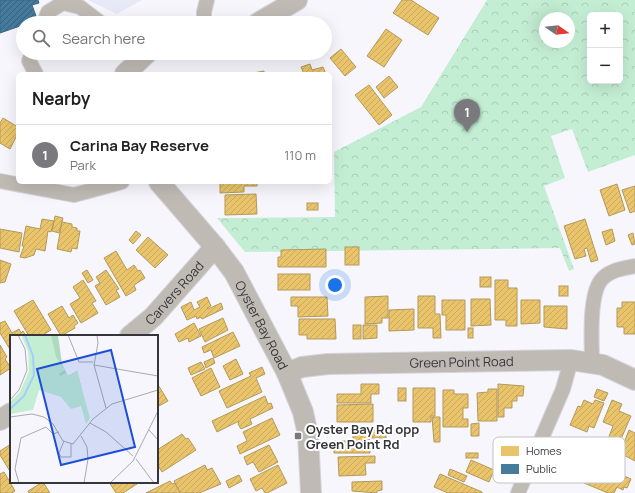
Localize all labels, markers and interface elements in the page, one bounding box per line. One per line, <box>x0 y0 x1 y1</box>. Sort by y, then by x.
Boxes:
north arrow <box>539 12 575 48</box>
map controls <box>587 12 623 84</box>
button: + <box>587 12 623 48</box>
search box <box>16 16 332 60</box>
icon: search <box>30 27 52 49</box>
text: Search here <box>62 28 145 49</box>
button: − <box>587 48 623 84</box>
text: Nearby <box>32 87 90 110</box>
pin: 1 <box>454 99 480 132</box>
text: Carina Bay Reserve <box>70 135 209 156</box>
text: 1 <box>42 146 48 164</box>
text: 110 m <box>284 146 316 164</box>
text: Park <box>70 156 96 174</box>
street label: Carvers Road <box>141 257 208 329</box>
your location <box>325 275 345 295</box>
street label: Oyster Bay Road <box>231 277 293 373</box>
inset map <box>10 335 158 483</box>
street label: Green Point Road <box>409 352 514 372</box>
place label: Oyster Bay Rd opp Green Point Rd <box>306 420 419 453</box>
marker: Oyster Bay Rd opp Green Point Rd <box>293 431 303 441</box>
legend <box>493 437 625 483</box>
text: Homes <box>526 443 562 458</box>
text: Public <box>526 461 557 476</box>

